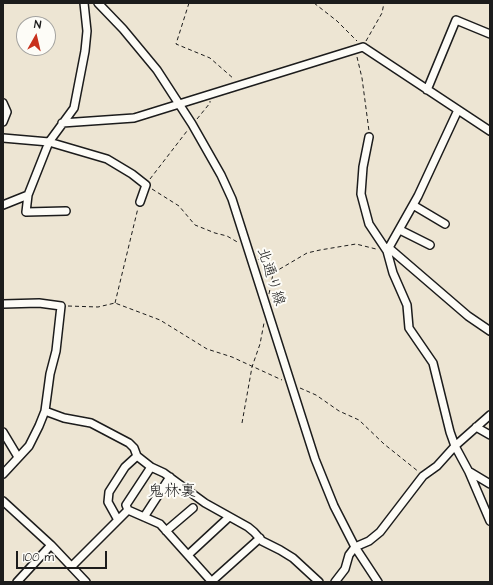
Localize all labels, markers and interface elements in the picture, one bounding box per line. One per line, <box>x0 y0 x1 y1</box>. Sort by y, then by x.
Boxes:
north arrow <box>16 16 56 56</box>
text: N <box>33 17 42 33</box>
street label: 北通り線 <box>252 246 288 308</box>
district label: 鬼林裏 <box>148 483 196 503</box>
scale bar <box>18 543 109 569</box>
text: 100 m <box>23 549 54 566</box>

